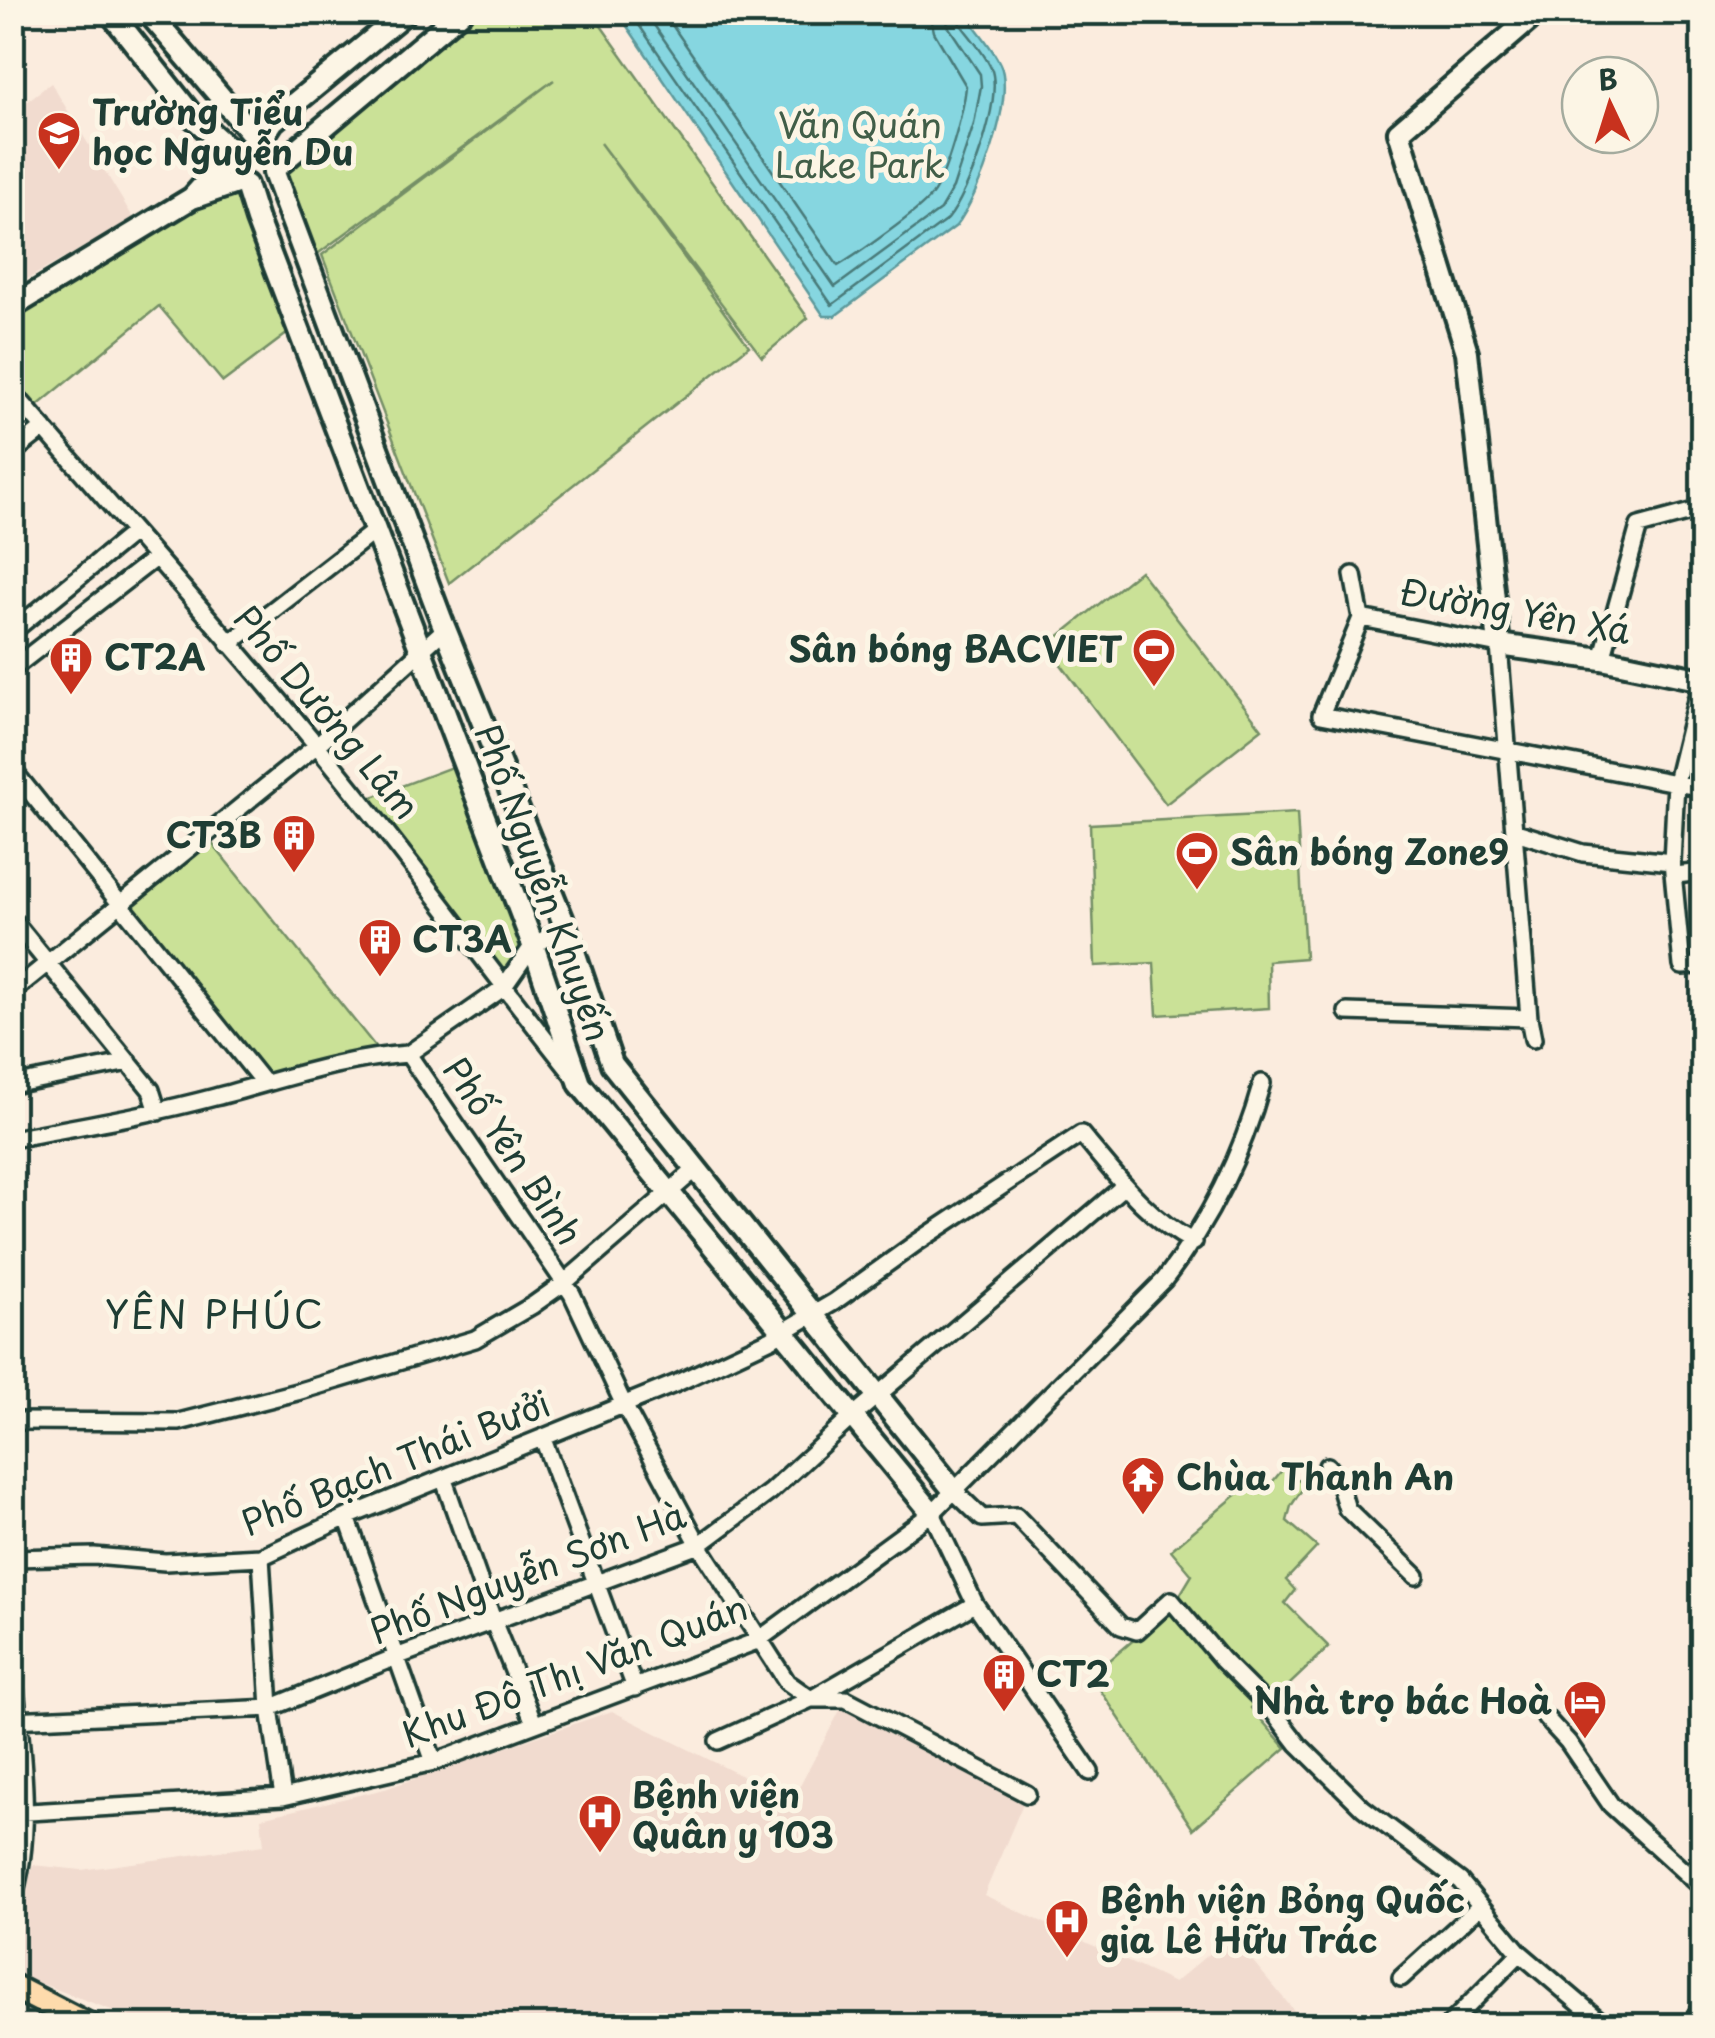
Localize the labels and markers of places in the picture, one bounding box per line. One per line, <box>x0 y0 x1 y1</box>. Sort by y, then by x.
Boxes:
place label: Trường Tiểu học Nguyễn Du <box>92 84 354 177</box>
school or university icon: Trường Tiểu học Nguyễn Du <box>36 110 82 171</box>
place label: Sân bóng BACVIET <box>788 621 1123 674</box>
sports icon: Sân bóng BACVIET <box>1131 627 1177 688</box>
place label: CT2A <box>104 629 205 682</box>
building icon: CT2A <box>48 635 94 696</box>
place label: CT3B <box>166 807 262 860</box>
building icon: CT3B <box>271 813 317 874</box>
place label: Sân bóng Zone9 <box>1230 824 1509 877</box>
sports icon: Sân bóng Zone9 <box>1174 830 1220 891</box>
place label: CT3A <box>412 911 512 964</box>
building icon: CT3A <box>357 917 403 978</box>
place label: Chùa Thanh An <box>1176 1449 1454 1502</box>
temple icon: Chùa Thanh An <box>1120 1455 1166 1516</box>
place label: CT2 <box>1036 1646 1110 1699</box>
building icon: CT2 <box>981 1652 1027 1713</box>
place label: Nhà trọ bác Hoà <box>1255 1673 1552 1726</box>
hotel icon: Nhà trọ bác Hoà <box>1562 1679 1608 1740</box>
place label: Bệnh viện Quân y 103 <box>632 1767 834 1860</box>
hospital icon: Bệnh viện Quân y 103 <box>577 1793 623 1854</box>
place label: Bệnh viện Bỏng Quốc gia Lê Hữu Trác <box>1100 1872 1465 1965</box>
hospital icon: Bệnh viện Bỏng Quốc gia Lê Hữu Trác <box>1044 1898 1090 1959</box>

